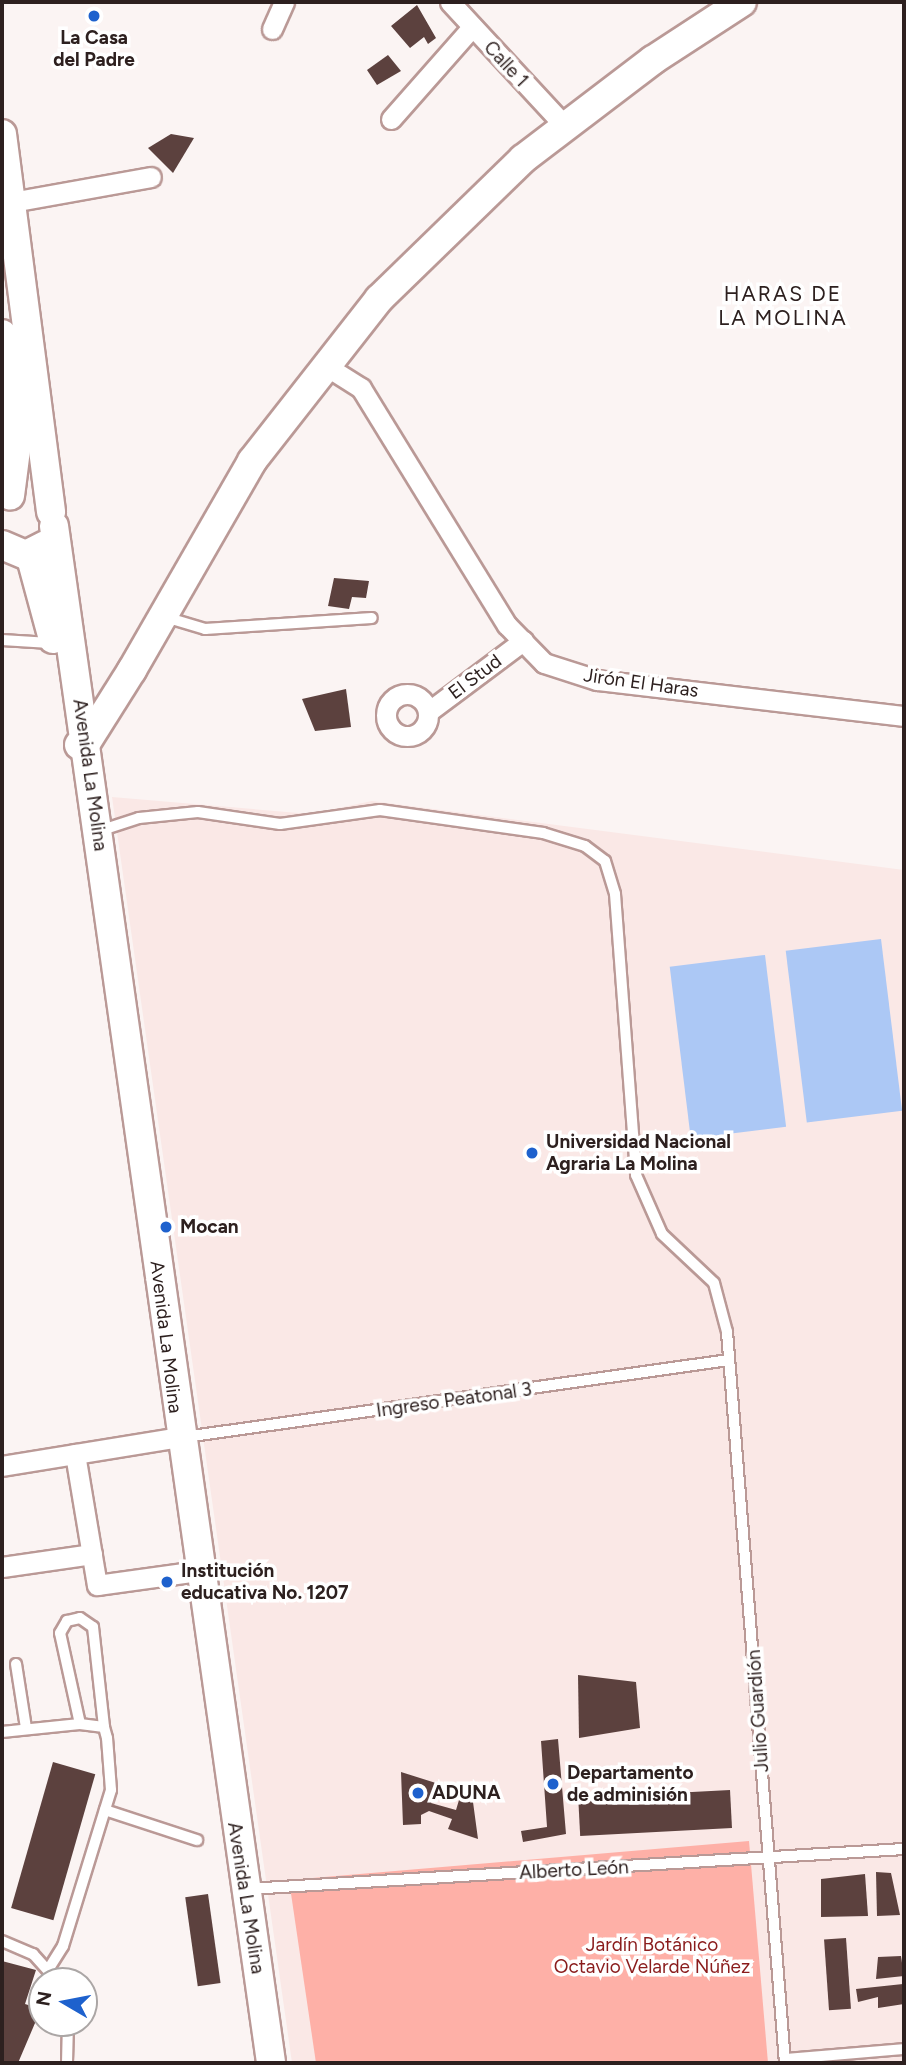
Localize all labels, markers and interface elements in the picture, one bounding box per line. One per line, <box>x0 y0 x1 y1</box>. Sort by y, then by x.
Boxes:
marker: La Casa del Padre <box>86 8 102 24</box>
place label: La Casa del Padre <box>53 27 135 71</box>
street label: Calle 1 <box>479 36 533 92</box>
district label: HARAS DE LA MOLINA <box>719 281 847 331</box>
street label: El Stud <box>444 650 506 704</box>
street label: Jirón El Haras <box>582 664 700 702</box>
street label: Avenida La Molina <box>68 697 112 853</box>
place label: Universidad Nacional Agraria La Molina <box>546 1131 731 1175</box>
marker: Universidad Nacional Agraria La Molina <box>524 1145 540 1161</box>
place label: Mocan <box>180 1216 239 1238</box>
marker: Mocan <box>158 1219 174 1235</box>
street label: Avenida La Molina <box>145 1259 187 1415</box>
street label: Ingreso Peatonal 3 <box>375 1378 533 1422</box>
place label: Institución educativa No. 1207 <box>181 1560 349 1604</box>
marker: Institución educativa No. 1207 <box>159 1574 175 1590</box>
street label: Julio Guardión <box>742 1649 774 1773</box>
place label: Departamento de adminisión <box>567 1762 694 1806</box>
marker: Departamento de adminisión <box>545 1776 561 1792</box>
place label: ADUNA <box>432 1782 500 1804</box>
marker: ADUNA <box>410 1785 426 1801</box>
street label: Avenida La Molina <box>223 1820 269 1976</box>
street label: Alberto León <box>519 1856 629 1884</box>
park label: Jardín Botánico Octavio Velarde Núñez <box>554 1934 750 1978</box>
north arrow <box>28 1967 98 2037</box>
text: N <box>31 1989 56 2008</box>

